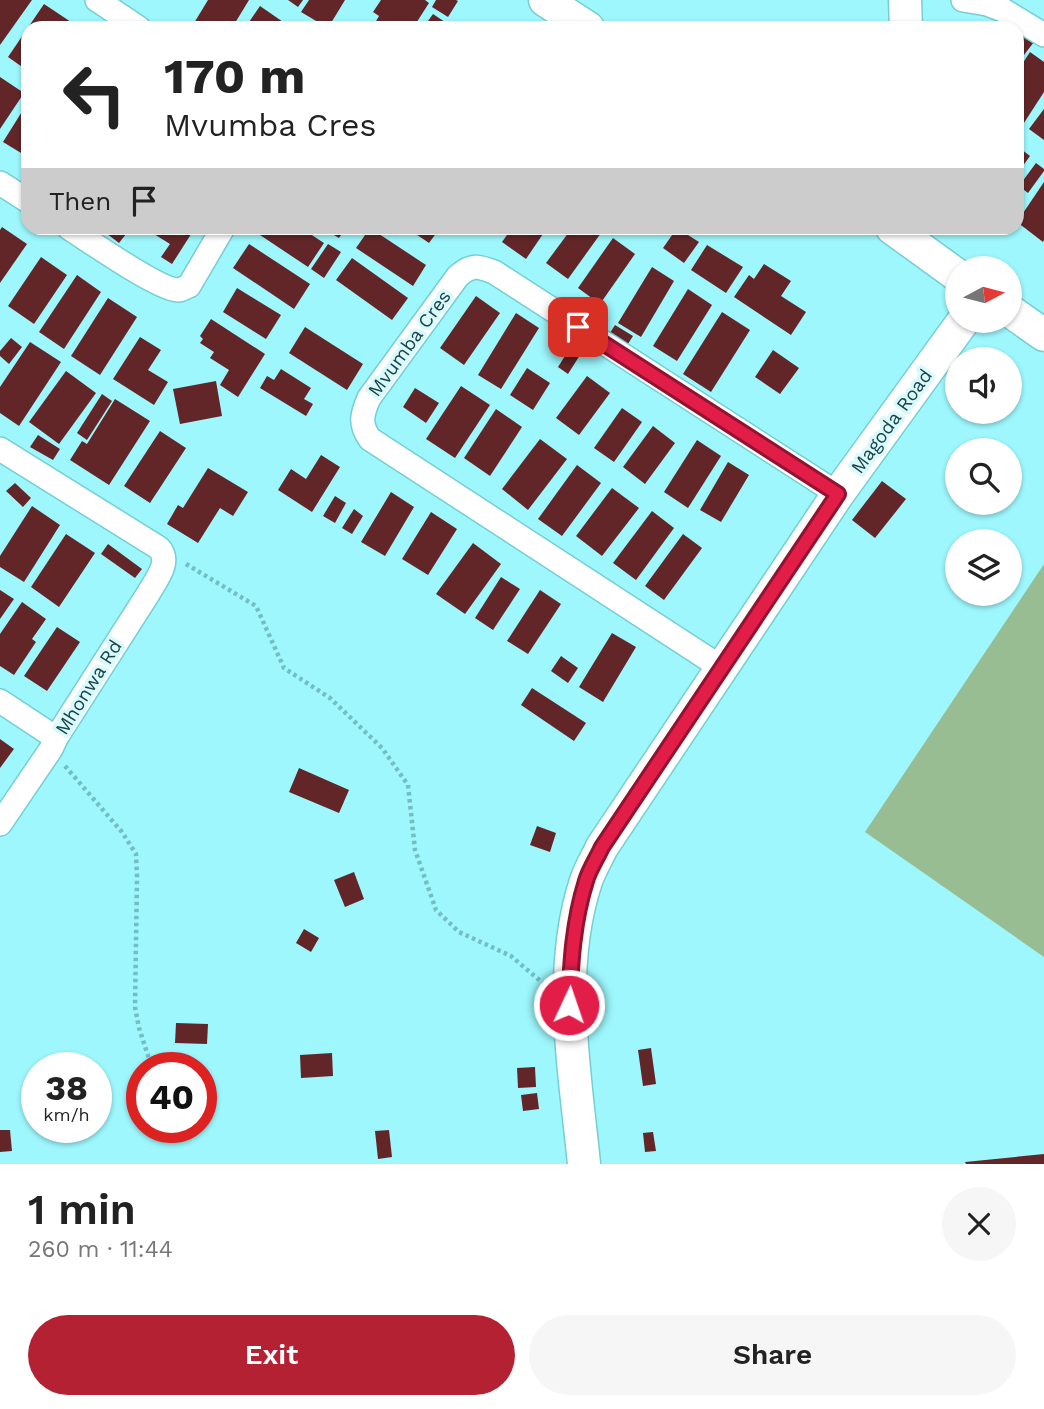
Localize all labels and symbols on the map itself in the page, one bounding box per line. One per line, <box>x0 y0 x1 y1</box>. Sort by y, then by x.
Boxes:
north arrow <box>945 256 1022 332</box>
street label: Mvumba Cres <box>363 286 456 401</box>
pin <box>548 297 608 357</box>
street label: Magoda Road <box>846 365 937 478</box>
street label: Mhonwa Rd <box>50 636 127 739</box>
position arrow <box>532 968 606 1042</box>
speed limit sign: 40 <box>126 1052 217 1143</box>

